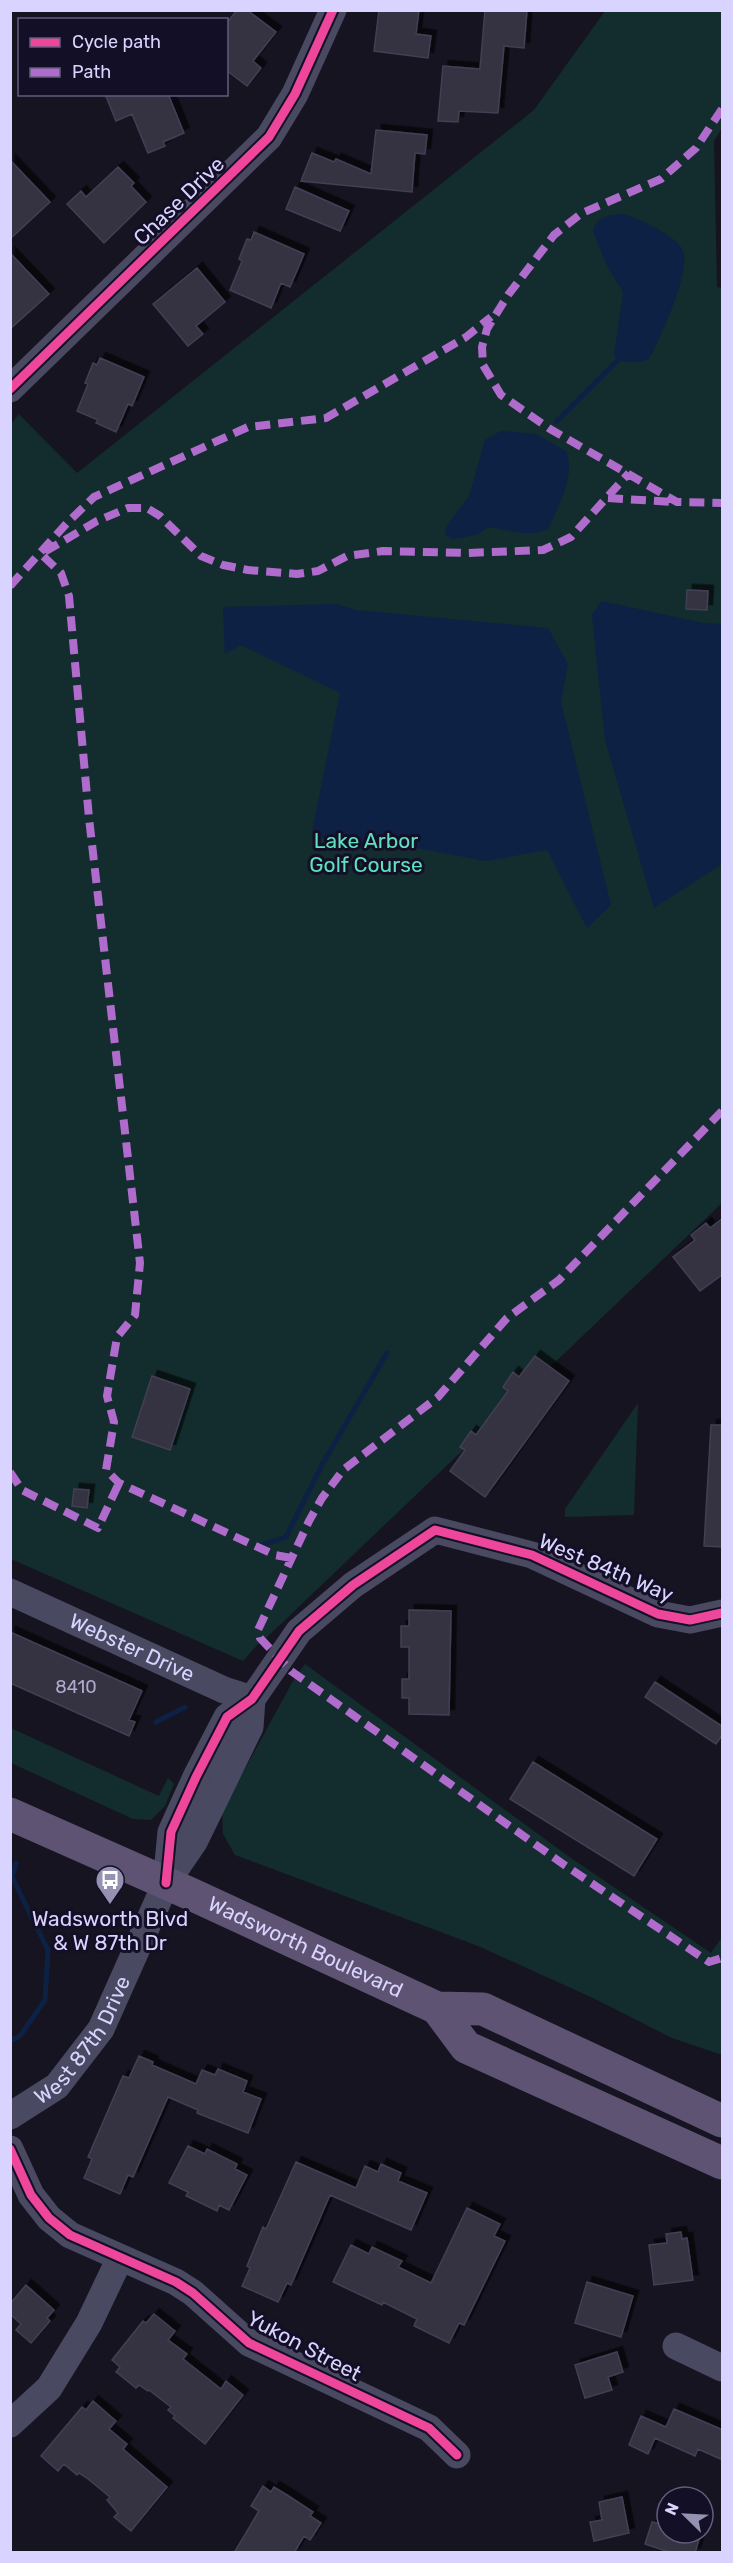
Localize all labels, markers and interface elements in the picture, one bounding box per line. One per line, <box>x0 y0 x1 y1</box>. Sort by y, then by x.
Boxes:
legend <box>18 18 228 96</box>
text: Cycle path <box>72 31 161 53</box>
text: Path <box>72 61 111 83</box>
street label: Chase Drive <box>128 151 229 250</box>
park label: Lake Arbor Golf Course <box>309 828 423 877</box>
street label: West 84th Way <box>535 1528 678 1607</box>
street label: Webster Drive <box>66 1608 198 1687</box>
house number: 8410 <box>55 1676 97 1698</box>
bus stop icon: Wadsworth Blvd & W 87th Dr <box>94 1864 126 1906</box>
street label: Wadsworth Boulevard <box>204 1891 407 2002</box>
place label: Wadsworth Blvd & W 87th Dr <box>32 1906 188 1955</box>
street label: West 87th Drive <box>30 1972 135 2109</box>
street label: Yukon Street <box>243 2305 366 2386</box>
north arrow <box>655 2485 715 2545</box>
text: N <box>661 2500 683 2518</box>

